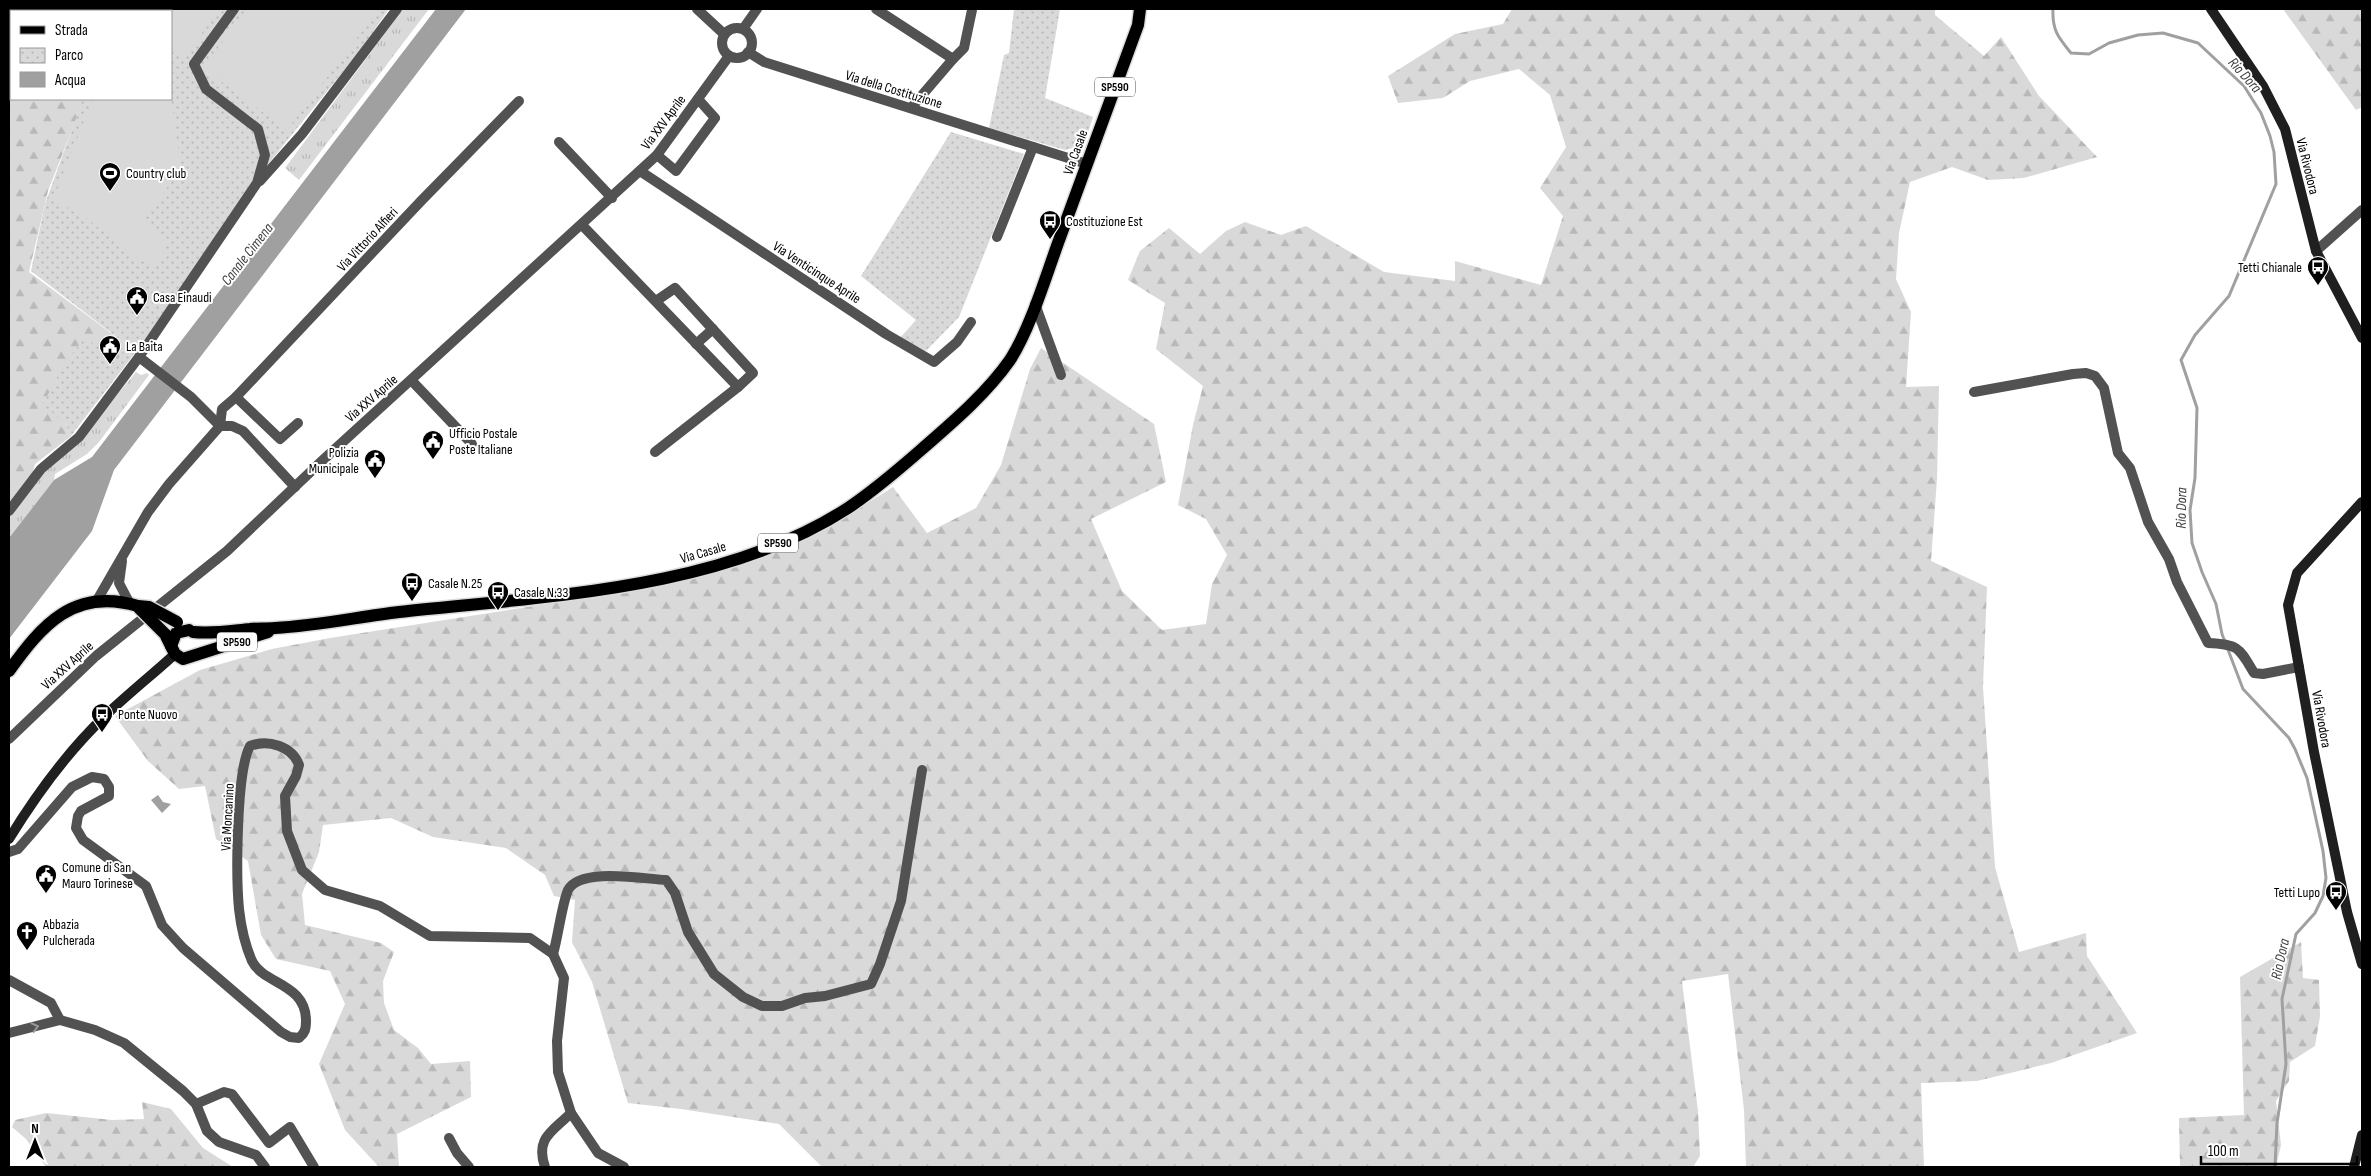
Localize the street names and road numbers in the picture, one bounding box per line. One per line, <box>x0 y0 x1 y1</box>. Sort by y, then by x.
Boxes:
street label: Via della Costituzione <box>843 67 944 112</box>
road number: SP590 <box>1095 77 1135 96</box>
street label: Via XXV Aprile <box>637 92 689 153</box>
street label: Via Casale <box>1059 127 1092 177</box>
street label: Via Rivodora <box>2292 136 2323 196</box>
street label: Via Vittorio Alfieri <box>333 204 401 275</box>
street label: Via Venticinque Aprile <box>769 238 864 307</box>
street label: Via XXV Aprile <box>342 371 401 426</box>
road number: SP590 <box>758 534 798 552</box>
street label: Via Casale <box>678 538 728 567</box>
road number: SP590 <box>217 632 257 652</box>
street label: Via XXV Aprile <box>38 638 97 693</box>
street label: Via Rivodora <box>2308 689 2335 749</box>
street label: Via Moncanino <box>217 783 238 851</box>

